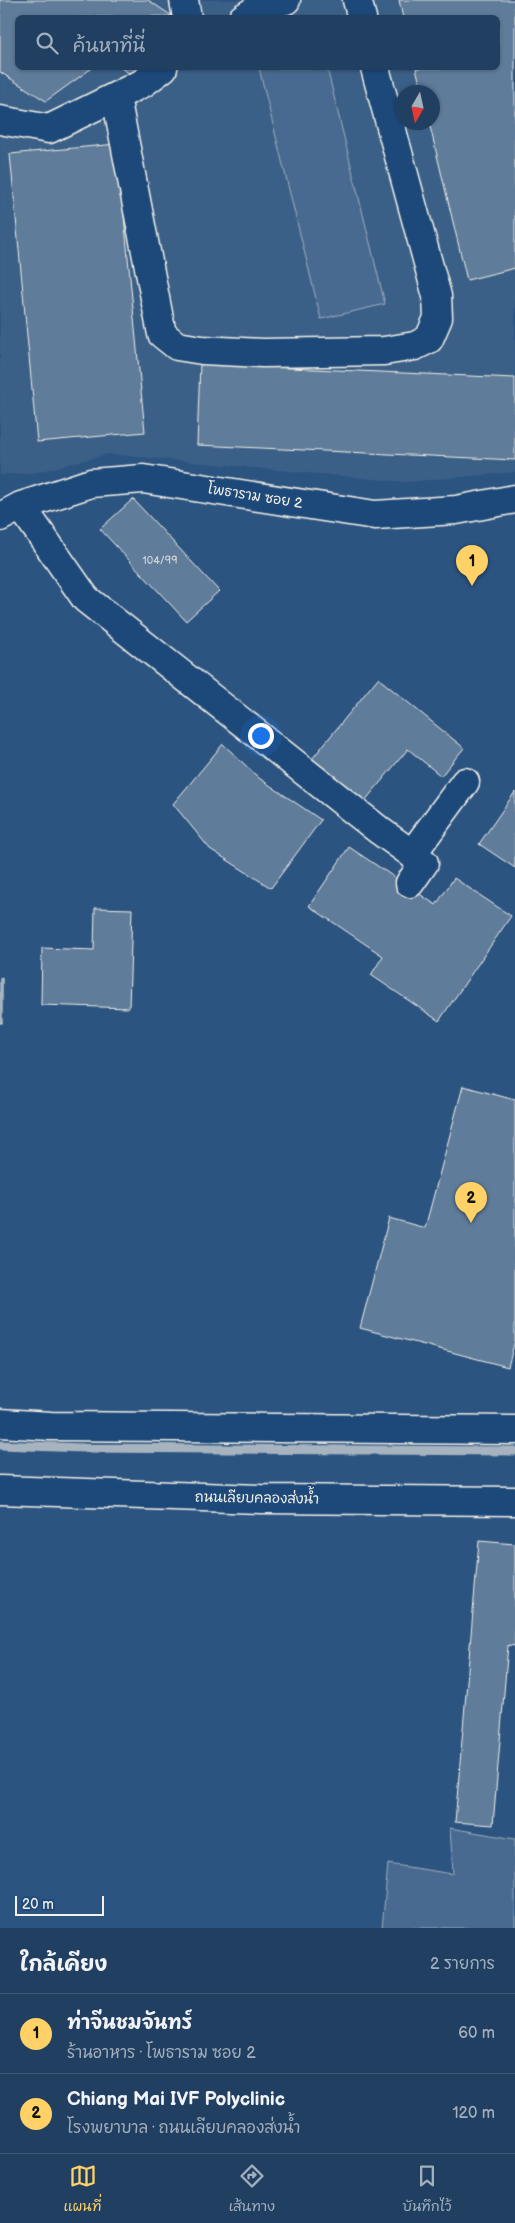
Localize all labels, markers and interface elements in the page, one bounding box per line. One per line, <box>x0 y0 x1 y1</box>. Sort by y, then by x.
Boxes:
search box <box>15 15 500 70</box>
icon: search <box>33 29 61 57</box>
text: ค้นหาที่นี่ <box>73 35 145 58</box>
north arrow <box>395 85 440 130</box>
street label: โพธาราม ซอย 2 <box>206 479 305 512</box>
pin: 1 <box>456 545 488 586</box>
house number: 104/99 <box>142 554 178 567</box>
your location <box>248 723 274 749</box>
pin: 2 <box>455 1182 487 1223</box>
street label: ถนนเลียบคลองส่งน้ำ <box>195 1484 319 1508</box>
scale bar <box>15 1893 104 1916</box>
text: 20 m <box>22 1896 54 1913</box>
text: ใกล้เคียง <box>20 1952 107 1977</box>
text: 2 รายการ <box>430 1955 495 1974</box>
text: ท่าจีนชมจันทร์ <box>67 2012 192 2035</box>
text: 1 <box>33 2024 39 2043</box>
text: 60 m <box>458 2024 495 2043</box>
text: ร้านอาหาร · โพธาราม ซอย 2 <box>67 2044 256 2063</box>
text: Chiang Mai IVF Polyclinic <box>67 2088 285 2111</box>
text: 2 <box>31 2104 41 2123</box>
text: 120 m <box>452 2104 495 2123</box>
text: โรงพยาบาล · ถนนเลียบคลองส่งน้ำ <box>67 2119 301 2138</box>
tab: แผนที่ <box>64 2162 101 2216</box>
tab: เส้นทาง <box>229 2162 275 2216</box>
tab: บันทึกไว้ <box>402 2162 451 2216</box>

